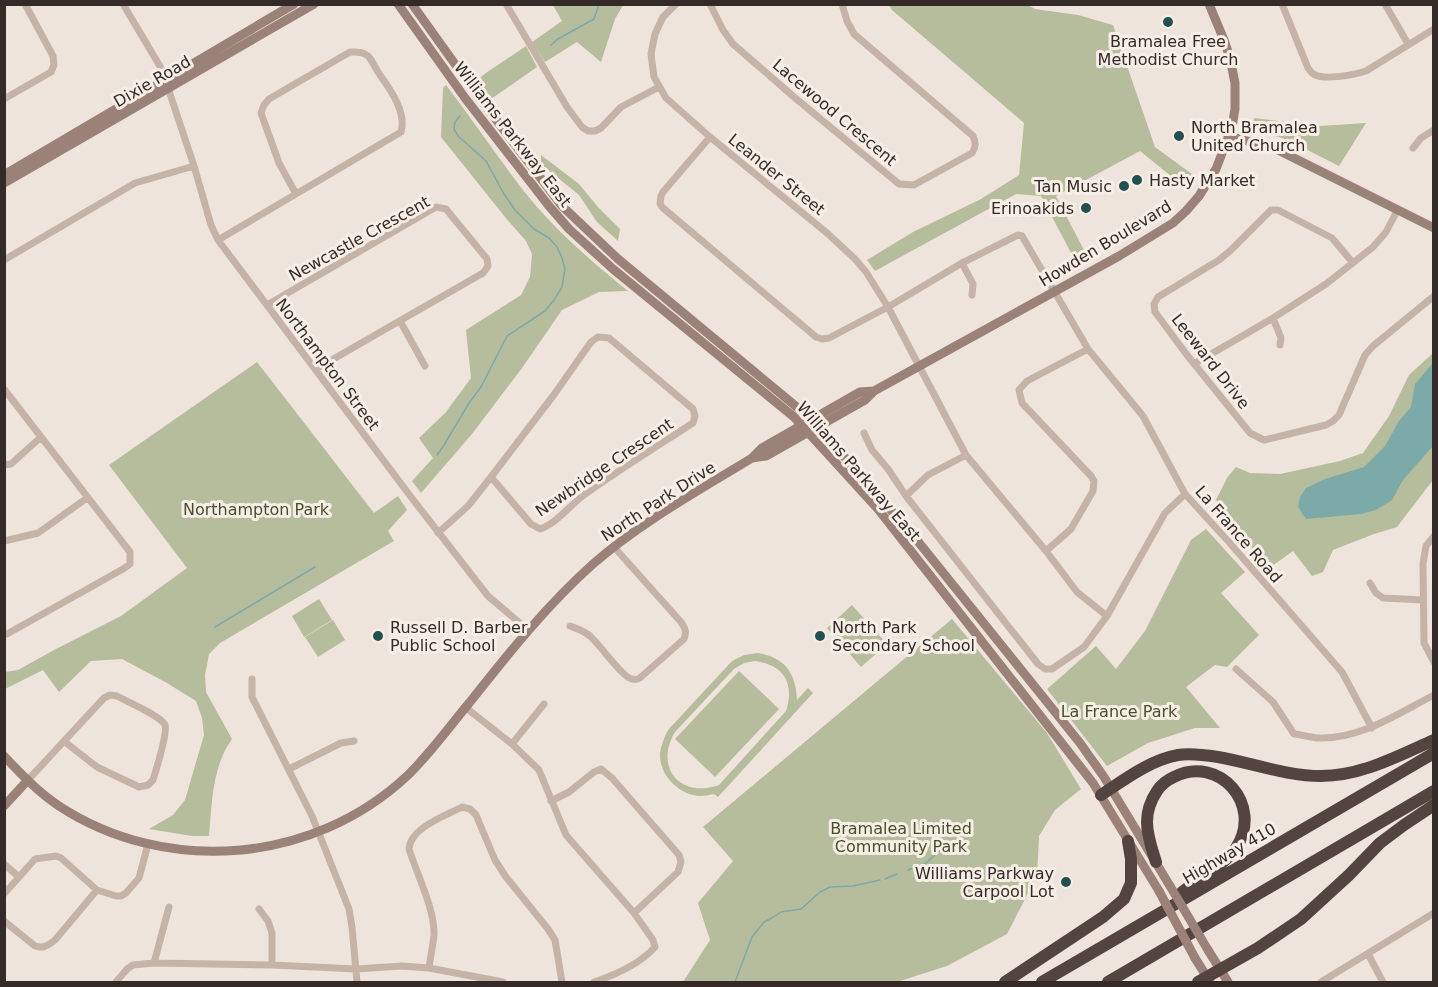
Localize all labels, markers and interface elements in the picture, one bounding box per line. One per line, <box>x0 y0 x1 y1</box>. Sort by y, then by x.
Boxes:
marker: Bramalea Free Methodist Church <box>1161 15 1175 29</box>
place label: Bramalea Free Methodist Church <box>1098 32 1238 69</box>
street label: Dixie Road <box>110 52 194 111</box>
street label: Lacewood Crescent <box>769 55 901 170</box>
street label: Williams Parkway East <box>450 58 575 211</box>
place label: North Bramalea United Church <box>1191 118 1318 155</box>
marker: North Bramalea United Church <box>1172 129 1186 143</box>
street label: Leander Street <box>725 130 829 219</box>
place label: Hasty Market <box>1149 171 1255 190</box>
marker: Hasty Market <box>1130 173 1144 187</box>
place label: Tan Music <box>1033 177 1112 196</box>
marker: Tan Music <box>1117 179 1131 193</box>
street label: Newcastle Crescent <box>285 192 433 285</box>
street label: Howden Boulevard <box>1036 196 1175 290</box>
place label: Erinoakids <box>991 199 1074 218</box>
marker: Erinoakids <box>1079 201 1093 215</box>
street label: Northampton Street <box>272 295 383 434</box>
street label: Leeward Drive <box>1168 310 1254 413</box>
street label: Williams Parkway East <box>793 398 924 545</box>
street label: Newbridge Crescent <box>532 414 677 521</box>
street label: North Park Drive <box>598 457 719 545</box>
street label: La France Road <box>1191 482 1286 587</box>
park label: Northampton Park <box>183 500 330 519</box>
place label: Russell D. Barber Public School <box>390 618 528 655</box>
place label: North Park Secondary School <box>832 618 975 655</box>
marker: Russell D. Barber Public School <box>371 629 385 643</box>
marker: North Park Secondary School <box>813 629 827 643</box>
park label: La France Park <box>1061 702 1178 721</box>
park label: Bramalea Limited Community Park <box>830 819 972 856</box>
street label: Highway 410 <box>1179 819 1279 888</box>
place label: Williams Parkway Carpool Lot <box>915 864 1054 901</box>
marker: Williams Parkway Carpool Lot <box>1059 875 1073 889</box>

